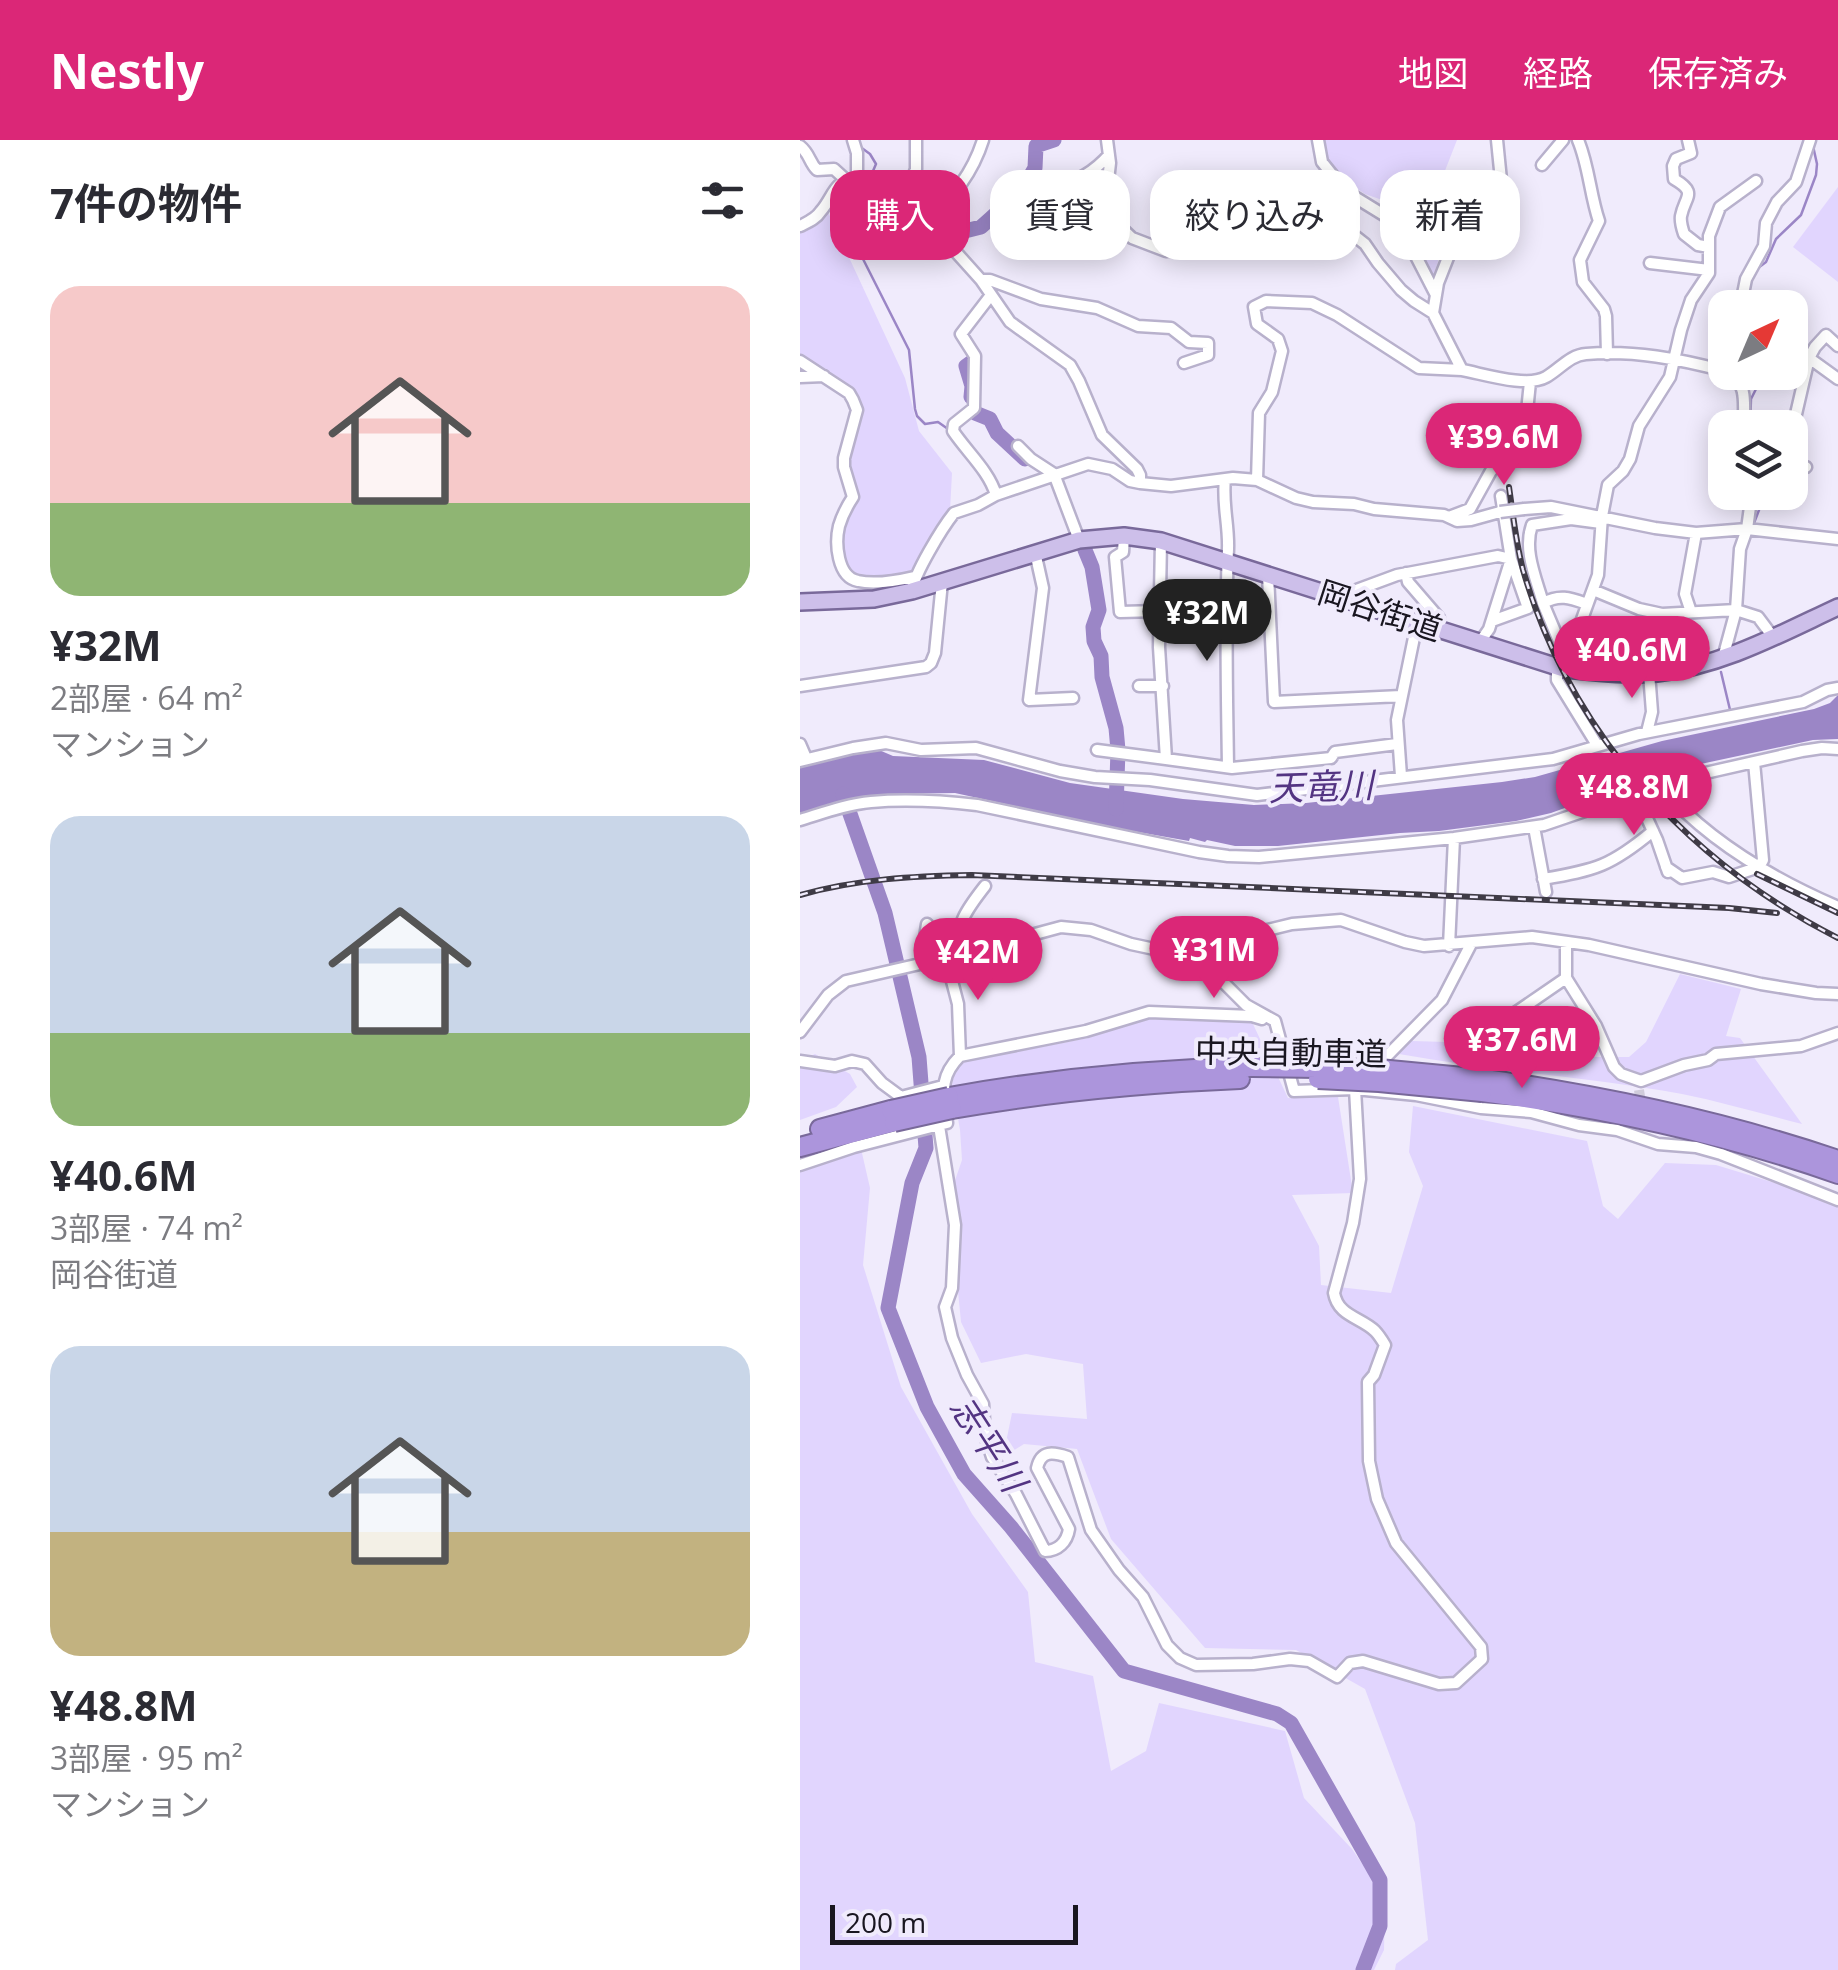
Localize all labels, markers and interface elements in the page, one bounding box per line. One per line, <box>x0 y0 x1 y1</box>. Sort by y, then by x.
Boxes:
text: Nestly <box>50 38 204 103</box>
text: 地図 <box>1398 49 1468 96</box>
text: 経路 <box>1523 49 1593 96</box>
text: 保存済み <box>1648 49 1788 96</box>
chip: 購入 <box>830 170 970 260</box>
chip: 賃貸 <box>990 170 1130 260</box>
chip: 絞り込み <box>1150 170 1360 260</box>
chip: 新着 <box>1380 170 1520 260</box>
icon: filters <box>695 173 750 228</box>
text: 7件の物件 <box>50 174 242 231</box>
north arrow <box>1708 290 1808 390</box>
map controls <box>1708 290 1808 510</box>
icon: home <box>310 351 490 531</box>
pin: ¥39.6M <box>1423 403 1585 488</box>
button: layers <box>1708 410 1808 510</box>
text: ¥39.6M <box>1448 414 1560 457</box>
street label: 岡谷街道 <box>1313 569 1448 650</box>
pin: ¥32M <box>1148 579 1266 664</box>
text: ¥32M <box>1164 590 1250 633</box>
text: ¥32M <box>50 616 162 673</box>
pin: ¥40.6M <box>1551 616 1713 701</box>
text: ¥40.6M <box>1576 627 1688 670</box>
text: 2部屋 · 64 m² <box>50 676 243 719</box>
text: マンション <box>50 722 210 765</box>
pin: ¥48.8M <box>1553 753 1715 838</box>
water label: 天竜川 <box>1268 760 1378 811</box>
text: ¥48.8M <box>1578 764 1690 807</box>
icon: home <box>310 881 490 1061</box>
pin: ¥31M <box>1155 916 1273 1001</box>
pin: ¥42M <box>919 918 1037 1003</box>
text: ¥31M <box>1171 927 1257 970</box>
text: ¥42M <box>935 929 1021 972</box>
pin: ¥37.6M <box>1441 1006 1603 1091</box>
text: ¥37.6M <box>1466 1017 1578 1060</box>
street label: 中央自動車道 <box>1195 1028 1387 1075</box>
text: ¥40.6M <box>50 1146 198 1203</box>
text: 3部屋 · 74 m² <box>50 1206 243 1249</box>
text: 岡谷街道 <box>50 1252 178 1295</box>
water label: 志平川 <box>941 1386 1040 1503</box>
icon: home <box>310 1411 490 1591</box>
text: ¥48.8M <box>50 1676 198 1733</box>
text: 3部屋 · 95 m² <box>50 1736 243 1779</box>
text: マンション <box>50 1782 210 1825</box>
scale bar <box>830 1900 1078 1944</box>
text: 200 m <box>845 1903 926 1941</box>

